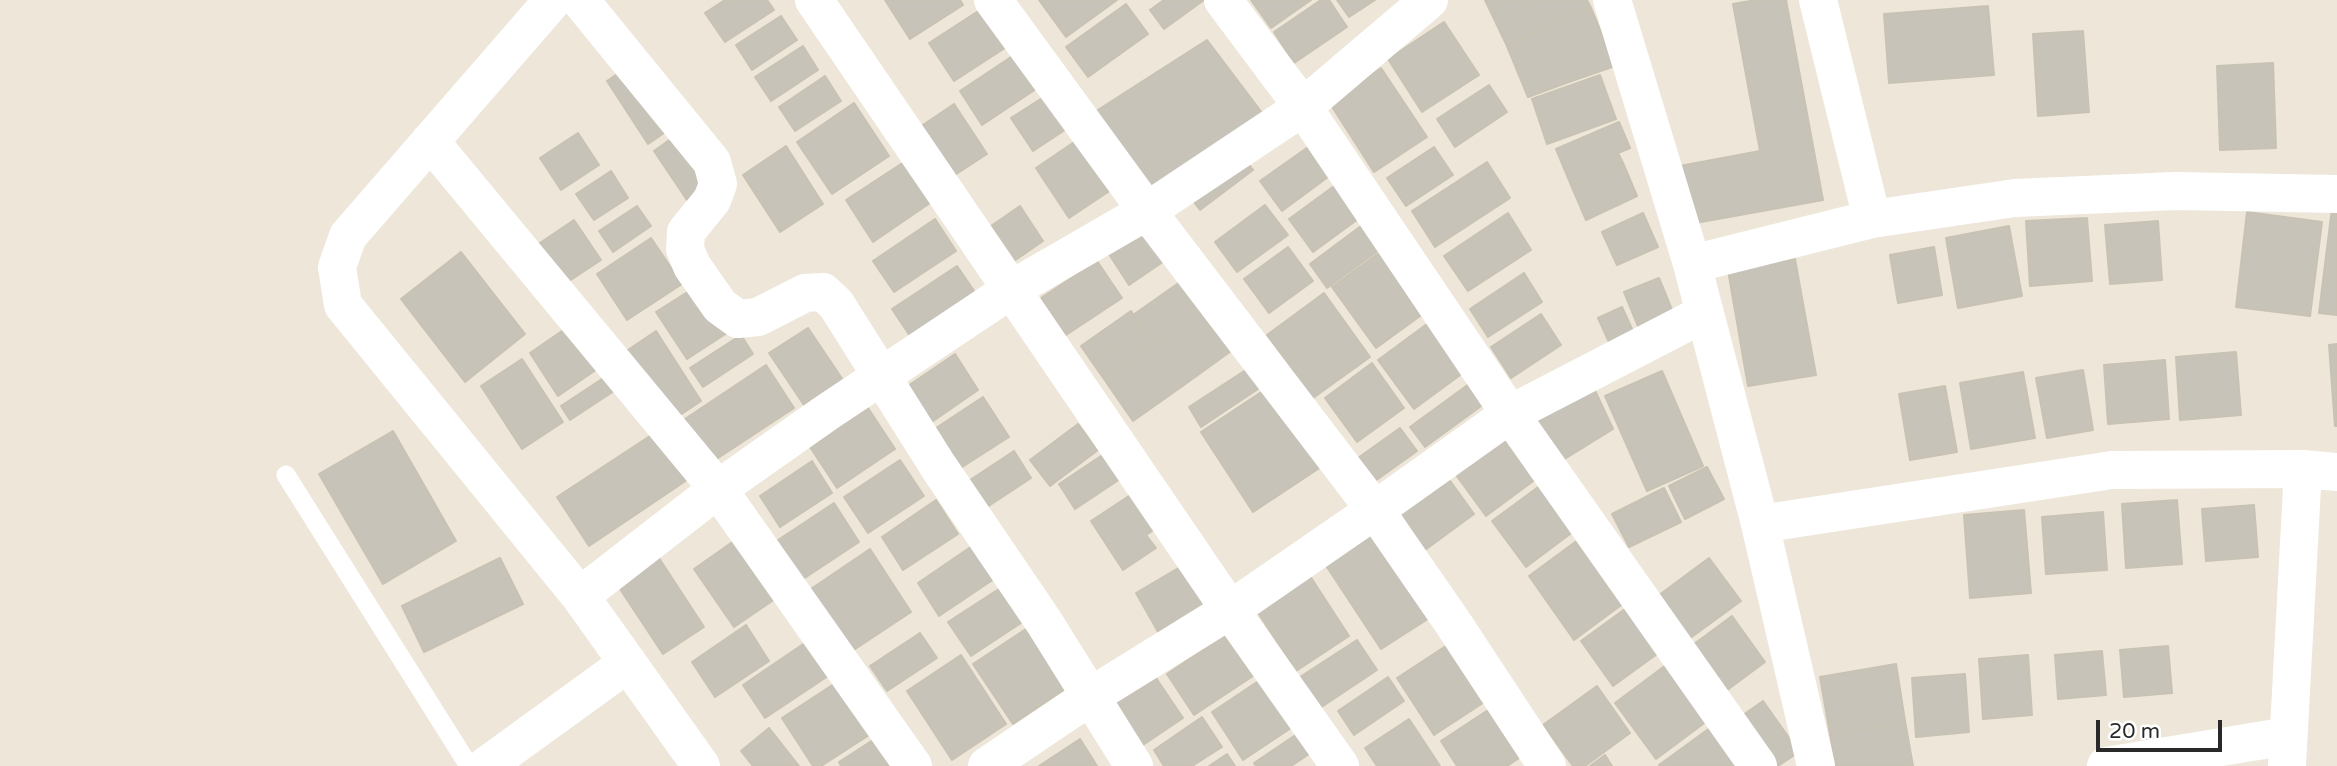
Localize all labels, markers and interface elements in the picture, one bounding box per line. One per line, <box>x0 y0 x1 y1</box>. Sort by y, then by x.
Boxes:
scale bar <box>2099 706 2225 750</box>
text: 20 m <box>2109 719 2160 744</box>

